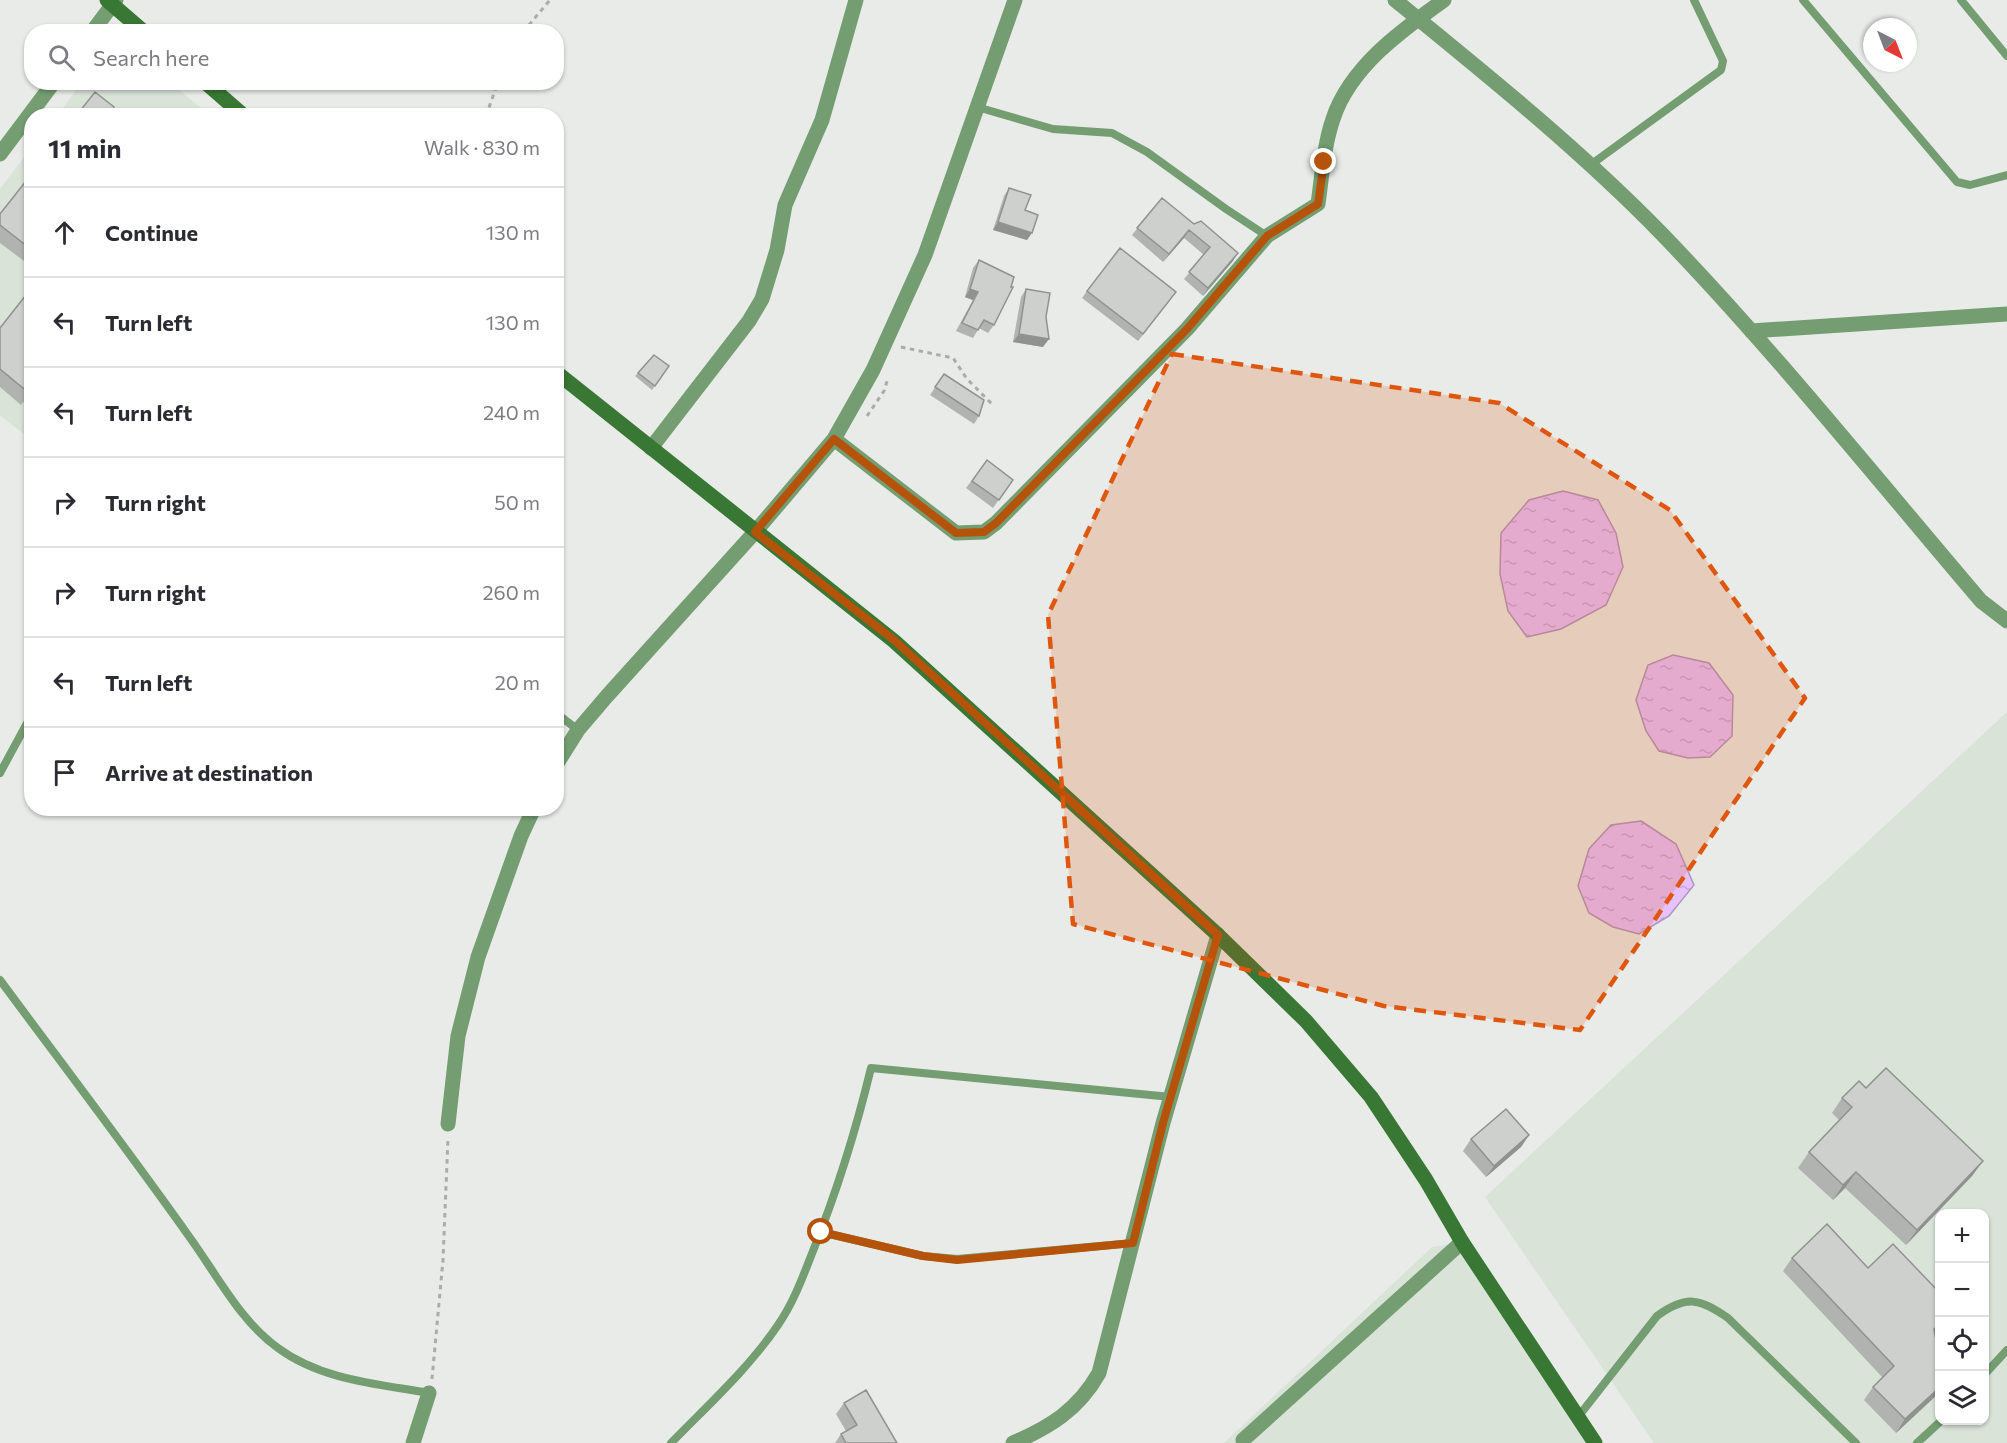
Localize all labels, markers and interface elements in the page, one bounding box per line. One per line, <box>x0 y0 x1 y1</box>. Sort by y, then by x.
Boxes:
north arrow <box>1863 18 1917 72</box>
search box <box>24 24 564 90</box>
icon: search <box>45 41 78 74</box>
text: Search here <box>93 44 209 71</box>
text: 11 min <box>48 132 121 163</box>
text: Walk · 830 m <box>424 135 540 159</box>
route end <box>1310 148 1336 174</box>
icon: ahead <box>48 216 81 249</box>
text: Continue <box>105 219 198 246</box>
text: 130 m <box>486 220 540 244</box>
icon: left <box>48 306 81 339</box>
text: Turn left <box>105 309 192 336</box>
text: 130 m <box>486 310 540 334</box>
icon: left <box>48 396 81 429</box>
text: Turn left <box>105 399 192 426</box>
text: 240 m <box>483 400 540 424</box>
icon: right <box>48 486 81 519</box>
text: Turn right <box>105 489 206 516</box>
text: 50 m <box>494 490 540 514</box>
icon: right <box>48 576 81 609</box>
text: Turn right <box>105 579 206 606</box>
text: 260 m <box>482 580 540 604</box>
icon: left <box>48 666 81 699</box>
text: Turn left <box>105 669 192 696</box>
text: 20 m <box>495 670 540 694</box>
icon: arrive <box>48 756 81 789</box>
text: Arrive at destination <box>105 759 313 786</box>
map controls <box>1935 1209 1989 1425</box>
button: + <box>1935 1209 1989 1263</box>
route start <box>807 1218 833 1244</box>
button: − <box>1935 1263 1989 1317</box>
button: locate <box>1935 1317 1989 1371</box>
button: layers <box>1935 1371 1989 1425</box>

